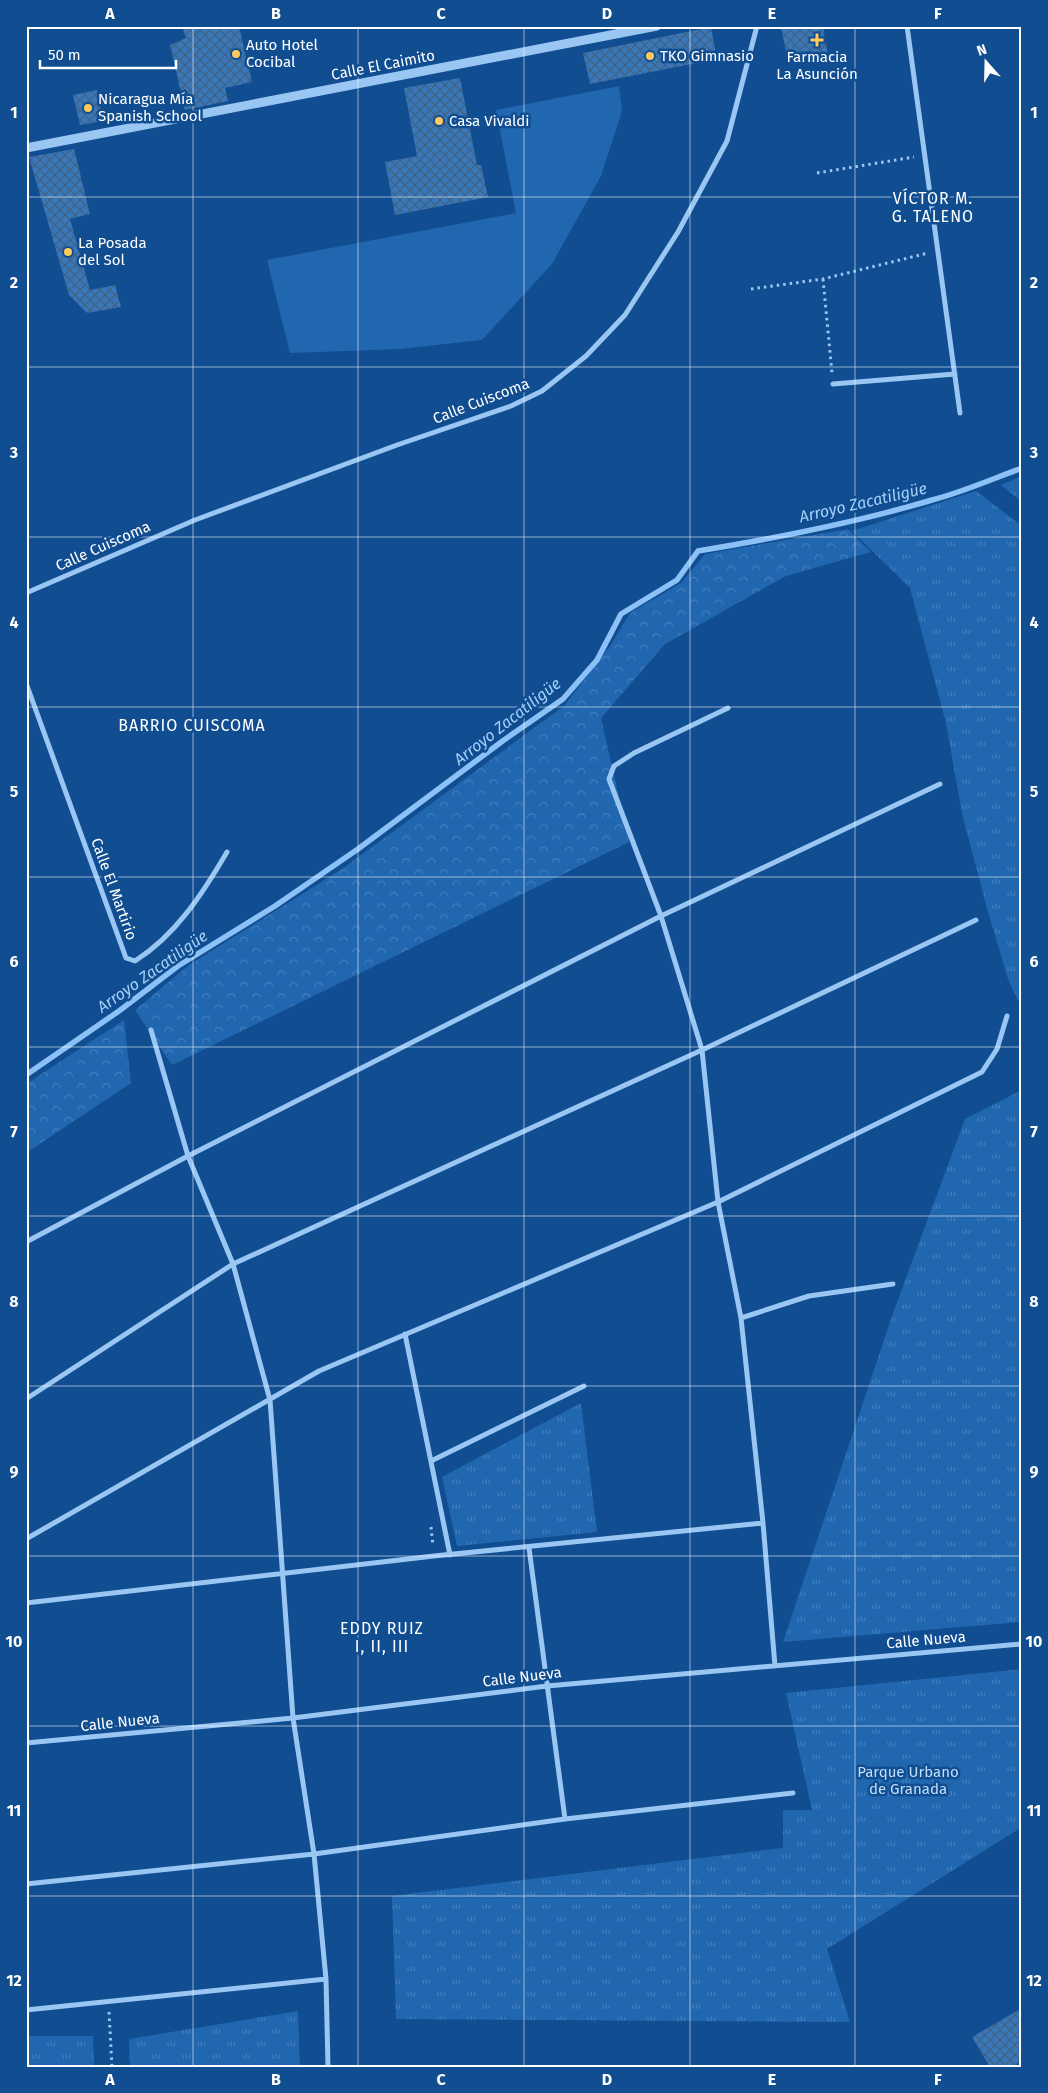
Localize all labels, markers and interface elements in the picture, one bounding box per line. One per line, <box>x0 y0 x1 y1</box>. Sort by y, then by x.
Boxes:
text: A <box>104 4 115 23</box>
text: B <box>271 4 281 23</box>
text: C <box>436 4 446 23</box>
text: D <box>602 4 612 23</box>
text: E <box>768 4 776 23</box>
text: F <box>934 4 942 23</box>
marker: Farmacia La Asunción <box>811 34 823 46</box>
place label: Auto Hotel Cocibal <box>246 36 319 71</box>
scale bar <box>40 38 176 70</box>
north arrow <box>960 38 1010 88</box>
text: N <box>974 41 989 60</box>
text: 50 m <box>48 46 81 64</box>
street label: Calle El Caimito <box>330 46 436 84</box>
place label: TKO Gimnasio <box>660 47 754 65</box>
marker: Auto Hotel Cocibal <box>230 48 242 60</box>
place label: Farmacia La Asunción <box>776 48 858 83</box>
marker: TKO Gimnasio <box>644 50 656 62</box>
place label: Nicaragua Mía Spanish School <box>98 90 203 125</box>
marker: Nicaragua Mía Spanish School <box>82 102 94 114</box>
text: 1 <box>10 103 18 122</box>
text: 1 <box>1030 103 1038 122</box>
place label: Casa Vivaldi <box>449 112 530 130</box>
marker: Casa Vivaldi <box>433 115 445 127</box>
district label: VÍCTOR M. G. TALENO <box>892 188 974 226</box>
place label: La Posada del Sol <box>78 234 147 269</box>
marker: La Posada del Sol <box>62 246 74 258</box>
text: 2 <box>10 273 18 292</box>
text: 2 <box>1030 273 1038 292</box>
street label: Calle Cuiscoma <box>430 374 532 428</box>
text: 3 <box>9 443 18 462</box>
text: 3 <box>1029 443 1038 462</box>
water label: Arroyo Zacatiligüe <box>796 479 929 527</box>
street label: Calle Cuiscoma <box>53 517 153 575</box>
text: 4 <box>9 613 19 632</box>
text: 4 <box>1029 613 1039 632</box>
water label: Arroyo Zacatiligüe <box>449 674 565 770</box>
district label: BARRIO CUISCOMA <box>118 716 266 735</box>
text: 5 <box>10 782 19 801</box>
text: 5 <box>1030 782 1039 801</box>
street label: Calle El Martirio <box>87 835 141 943</box>
water label: Arroyo Zacatiligüe <box>93 926 211 1017</box>
text: 6 <box>9 952 19 971</box>
text: 6 <box>1029 952 1039 971</box>
text: 7 <box>10 1122 18 1141</box>
text: 7 <box>1030 1122 1038 1141</box>
text: 8 <box>9 1292 19 1311</box>
text: 8 <box>1029 1292 1039 1311</box>
text: 9 <box>10 1462 19 1481</box>
text: 9 <box>1030 1462 1039 1481</box>
district label: EDDY RUIZ I, II, III <box>340 1619 424 1656</box>
street label: Calle Nueva <box>886 1628 966 1652</box>
text: 10 <box>6 1632 22 1651</box>
text: 10 <box>1026 1632 1042 1651</box>
street label: Calle Nueva <box>481 1663 563 1691</box>
street label: Calle Nueva <box>80 1709 160 1735</box>
park label: Parque Urbano de Granada <box>857 1763 959 1798</box>
text: 11 <box>7 1801 21 1820</box>
text: 11 <box>1027 1801 1041 1820</box>
text: 12 <box>6 1971 22 1990</box>
text: 12 <box>1026 1971 1042 1990</box>
text: A <box>104 2070 115 2089</box>
text: B <box>271 2070 281 2089</box>
text: C <box>436 2070 446 2089</box>
text: D <box>602 2070 612 2089</box>
text: E <box>768 2070 776 2089</box>
text: F <box>934 2070 942 2089</box>

